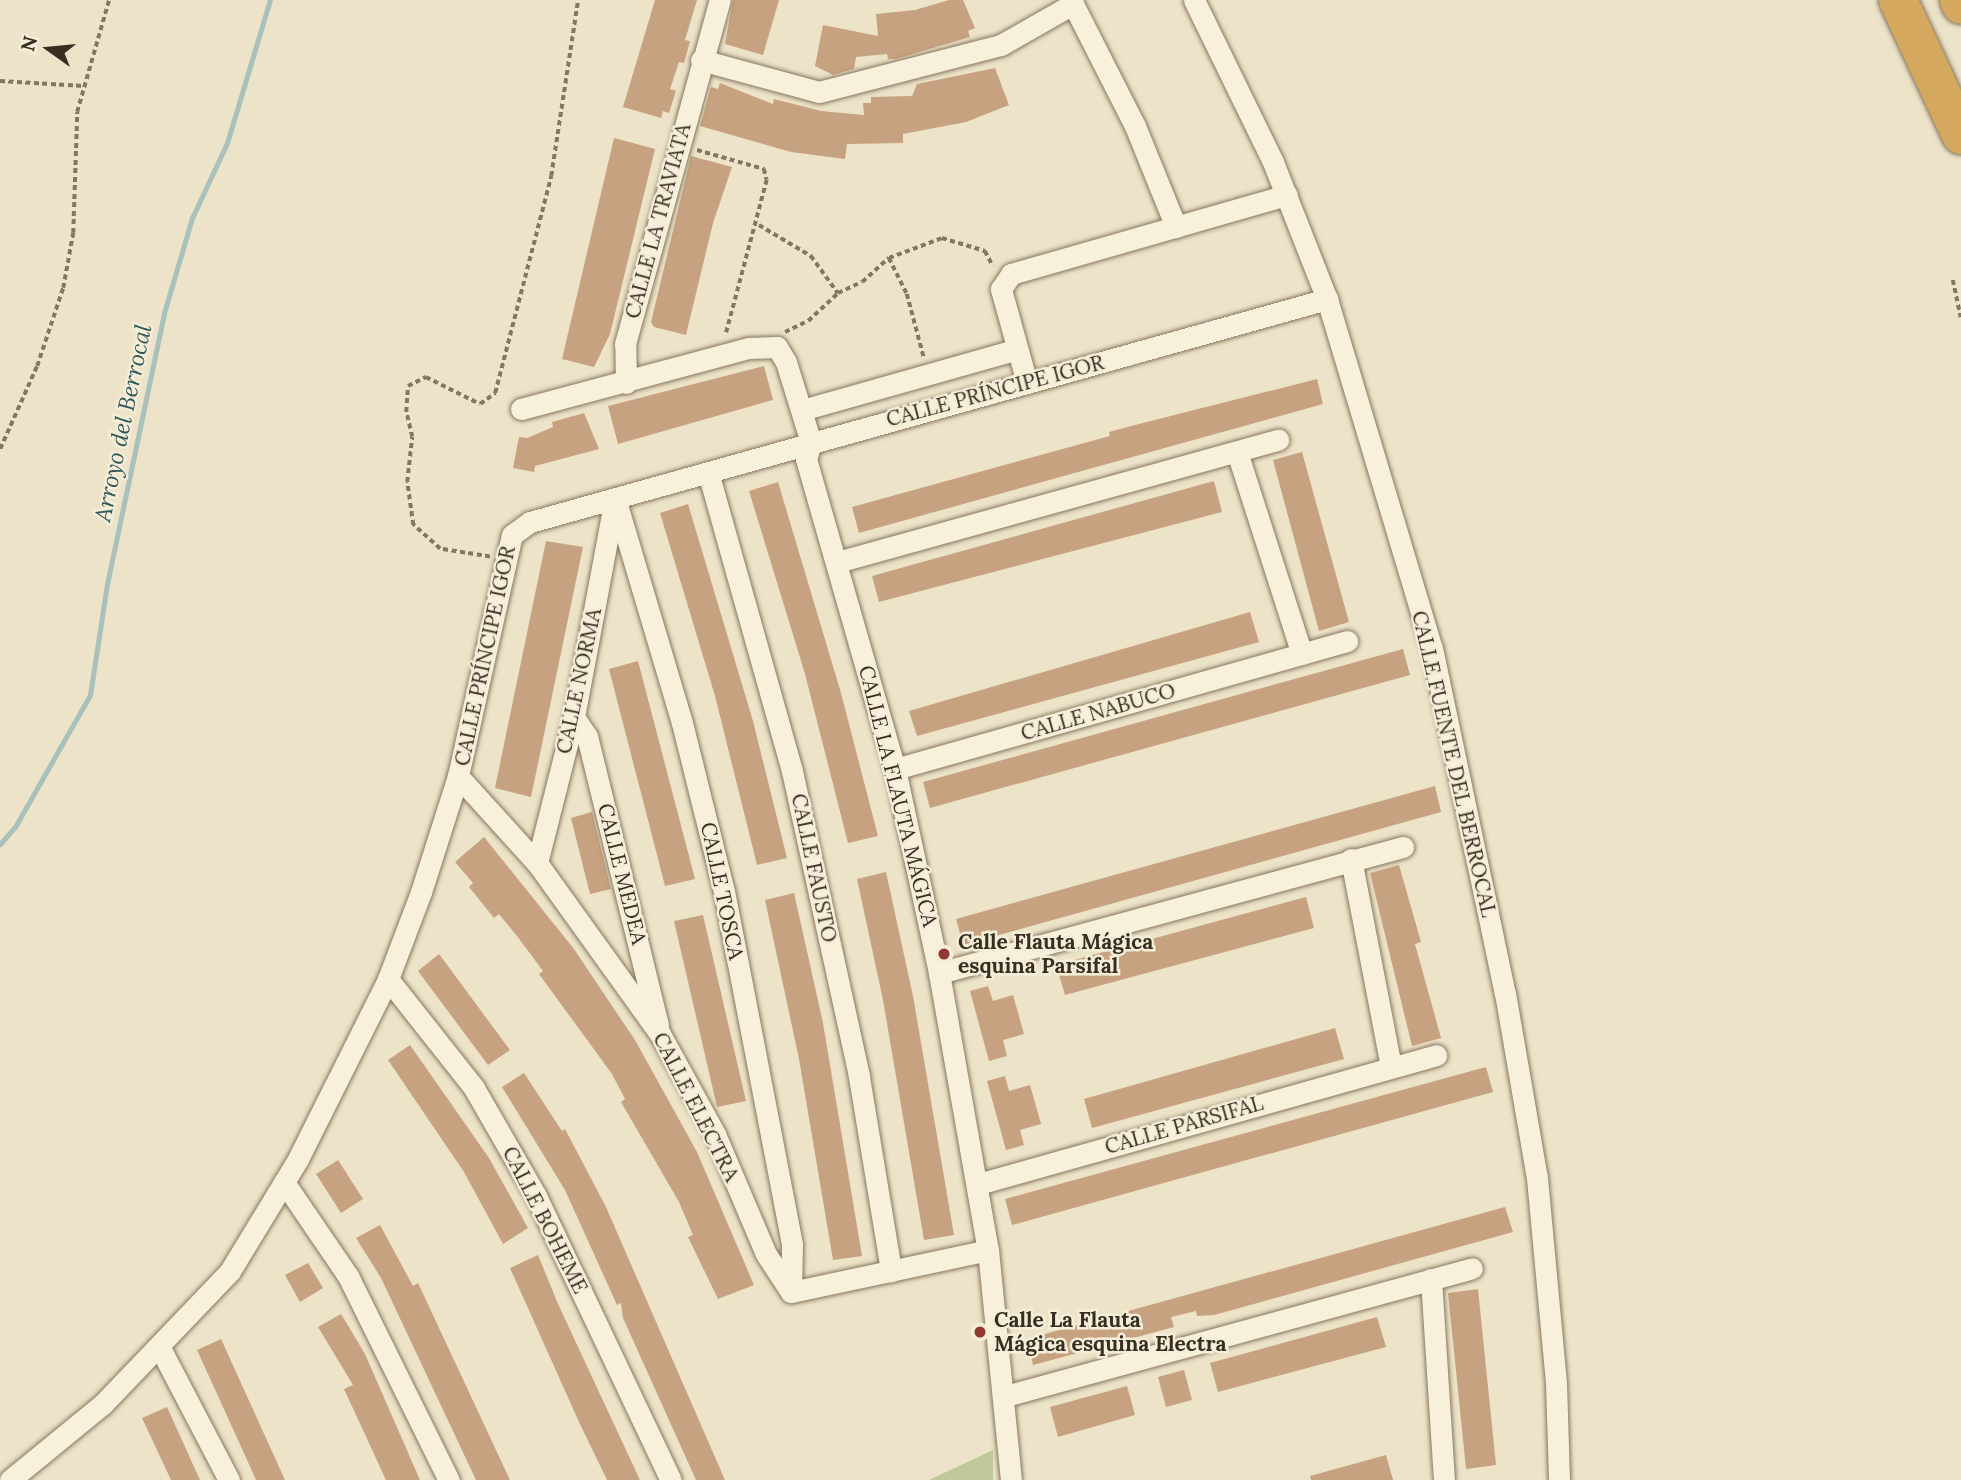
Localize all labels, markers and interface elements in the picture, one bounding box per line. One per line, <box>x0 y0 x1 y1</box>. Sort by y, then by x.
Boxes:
north arrow <box>14 14 84 84</box>
text: N <box>15 33 42 54</box>
street label: CALLE LA TRAVIATA <box>620 121 696 321</box>
water label: Arroyo del Berrocal <box>89 322 157 524</box>
street label: CALLE PRÍNCIPE IGOR <box>883 350 1107 432</box>
street label: CALLE PRÍNCIPE IGOR <box>449 544 521 768</box>
street label: CALLE NORMA <box>551 606 607 756</box>
street label: CALLE FUENTE DEL BERROCAL <box>1406 608 1502 920</box>
street label: CALLE LA FLAUTA MÁGICA <box>853 663 943 929</box>
street label: CALLE NABUCO <box>1018 678 1178 746</box>
street label: CALLE FAUSTO <box>786 791 842 945</box>
street label: CALLE MEDEA <box>592 801 652 947</box>
street label: CALLE TOSCA <box>695 820 749 962</box>
place label: Calle Flauta Mágica esquina Parsifal <box>958 929 1153 979</box>
marker: Calle Flauta Mágica esquina Parsifal <box>936 946 952 962</box>
street label: CALLE ELECTRA <box>647 1028 745 1186</box>
street label: CALLE PARSIFAL <box>1102 1090 1266 1160</box>
street label: CALLE BOHEME <box>497 1142 593 1298</box>
place label: Calle La Flauta Mágica esquina Electra <box>994 1307 1226 1357</box>
marker: Calle La Flauta Mágica esquina Electra <box>972 1324 988 1340</box>

